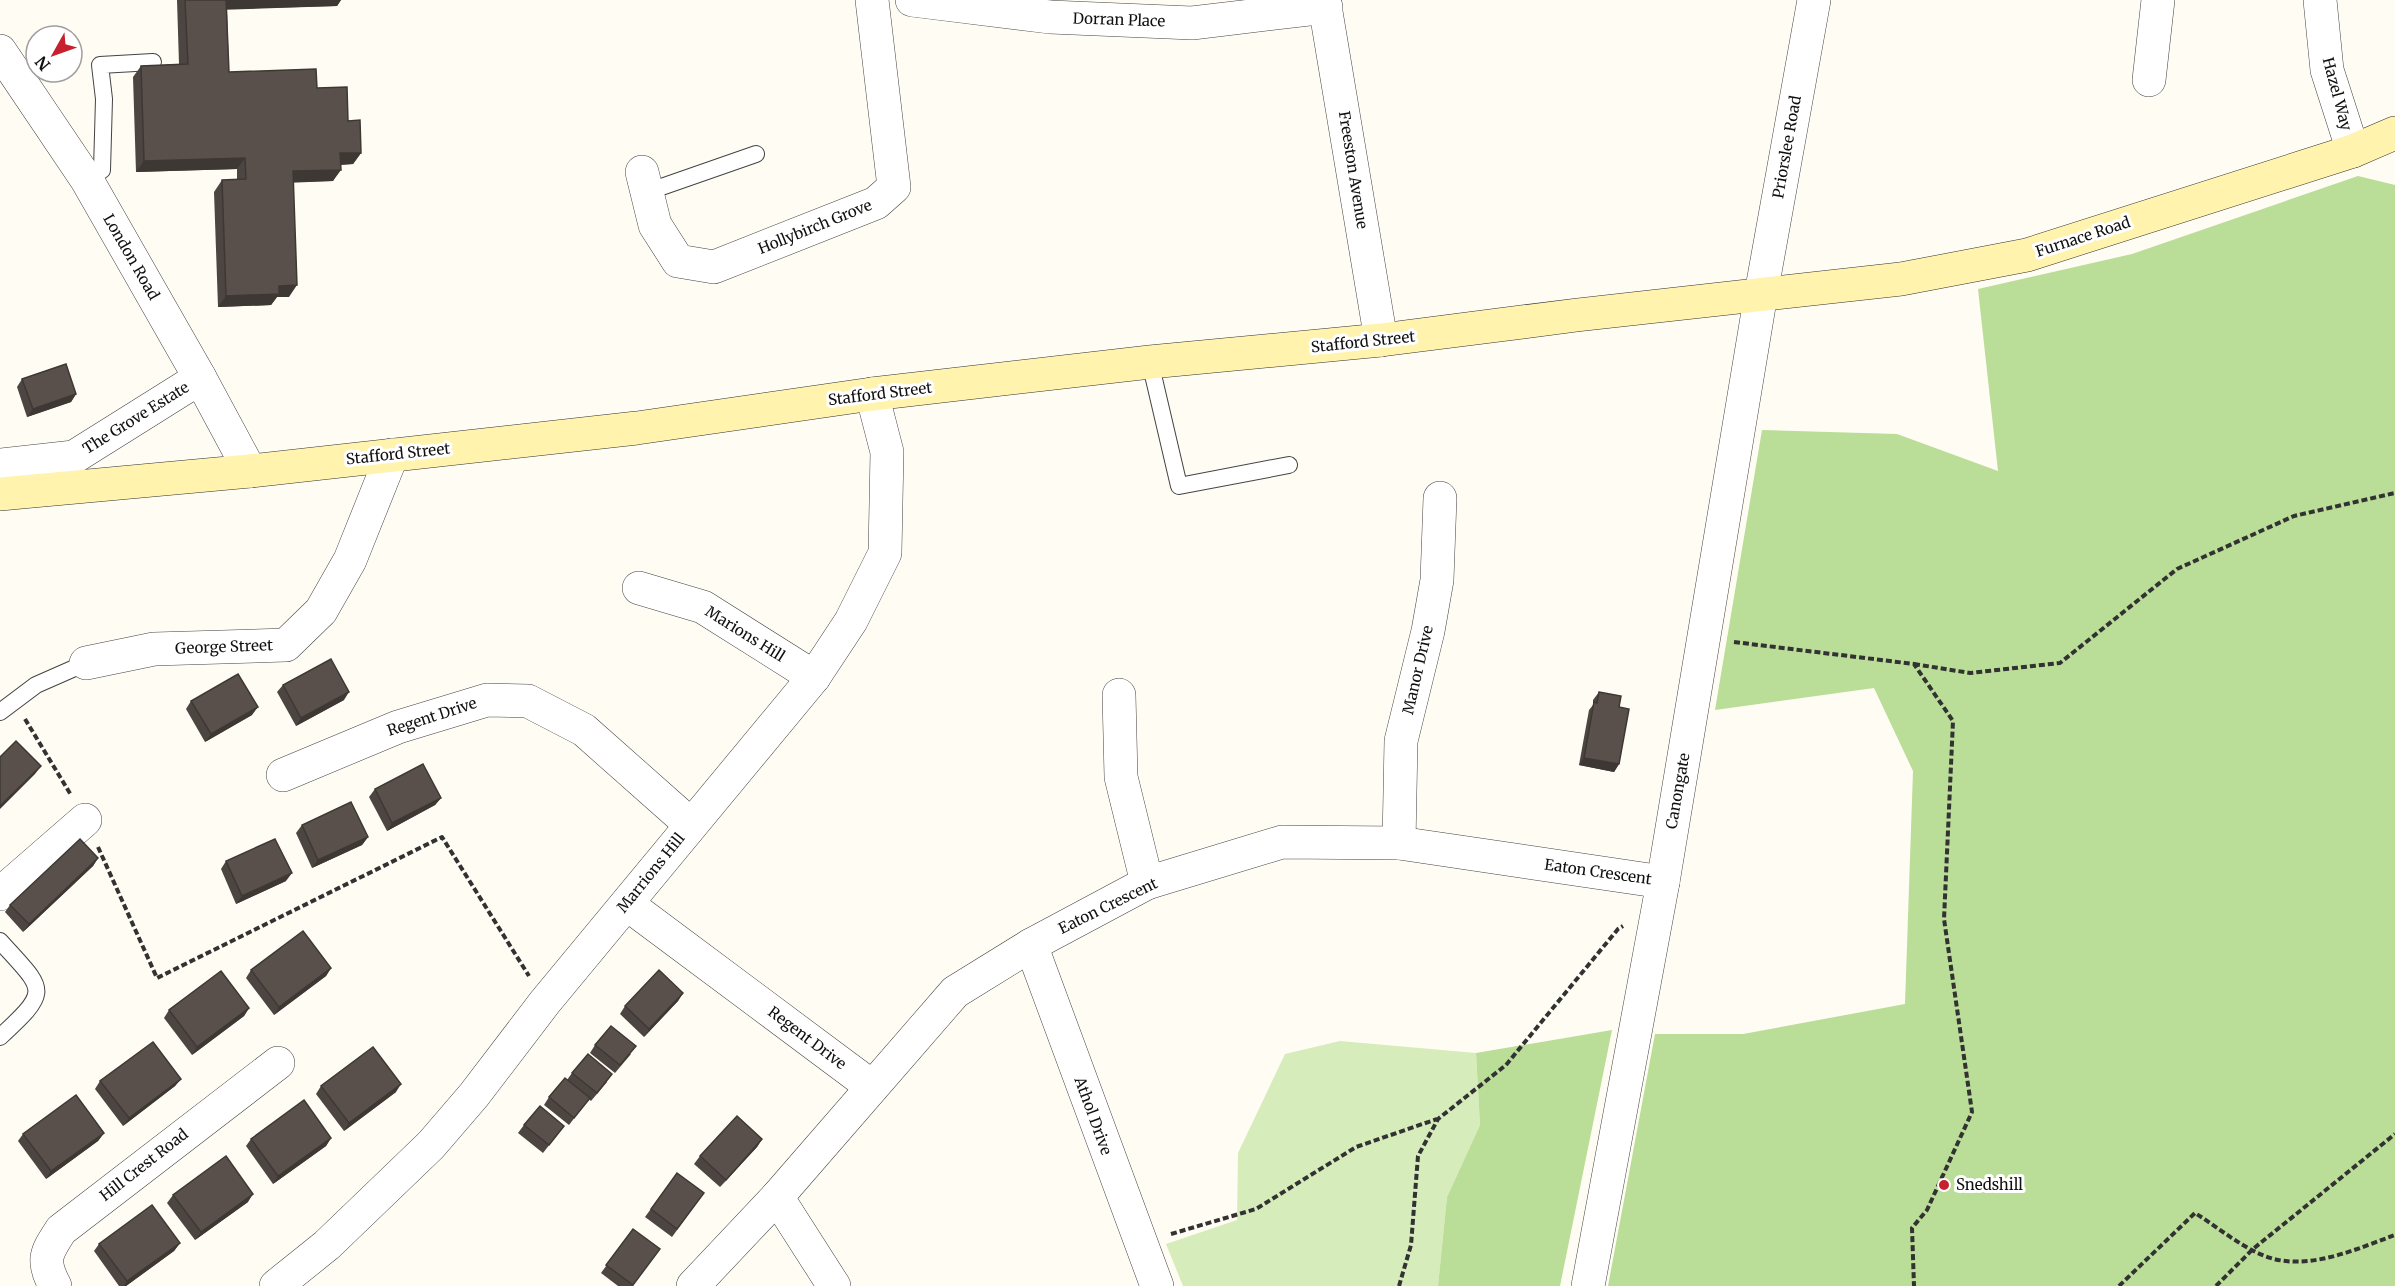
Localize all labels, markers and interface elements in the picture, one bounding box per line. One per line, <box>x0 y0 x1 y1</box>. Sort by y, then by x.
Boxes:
street label: Dorran Place <box>1072 8 1166 31</box>
north arrow <box>24 24 84 84</box>
text: N <box>31 52 54 75</box>
street label: Hazel Way <box>2319 55 2356 133</box>
street label: Priorslee Road <box>1768 94 1805 200</box>
street label: Freeston Avenue <box>1335 110 1372 230</box>
street label: Hollybirch Grove <box>755 195 875 258</box>
street label: London Road <box>99 210 164 303</box>
street label: Furnace Road <box>2033 212 2133 261</box>
street label: Stafford Street <box>1310 327 1416 356</box>
street label: The Grove Estate <box>79 377 192 458</box>
street label: Stafford Street <box>827 378 933 409</box>
street label: Stafford Street <box>345 439 451 468</box>
street label: Marions Hill <box>702 602 789 666</box>
street label: Manor Drive <box>1398 623 1437 716</box>
street label: George Street <box>175 635 273 658</box>
street label: Regent Drive <box>385 693 479 740</box>
street label: Canongate <box>1661 751 1694 830</box>
street label: Marrions Hill <box>613 829 689 916</box>
street label: Eaton Crescent <box>1543 855 1653 888</box>
street label: Eaton Crescent <box>1055 873 1161 938</box>
street label: Regent Drive <box>764 1002 850 1073</box>
street label: Athol Drive <box>1070 1073 1116 1158</box>
street label: Hill Crest Road <box>96 1124 192 1205</box>
place label: Snedshill <box>1956 1175 2023 1194</box>
marker: Snedshill <box>1937 1178 1951 1192</box>

